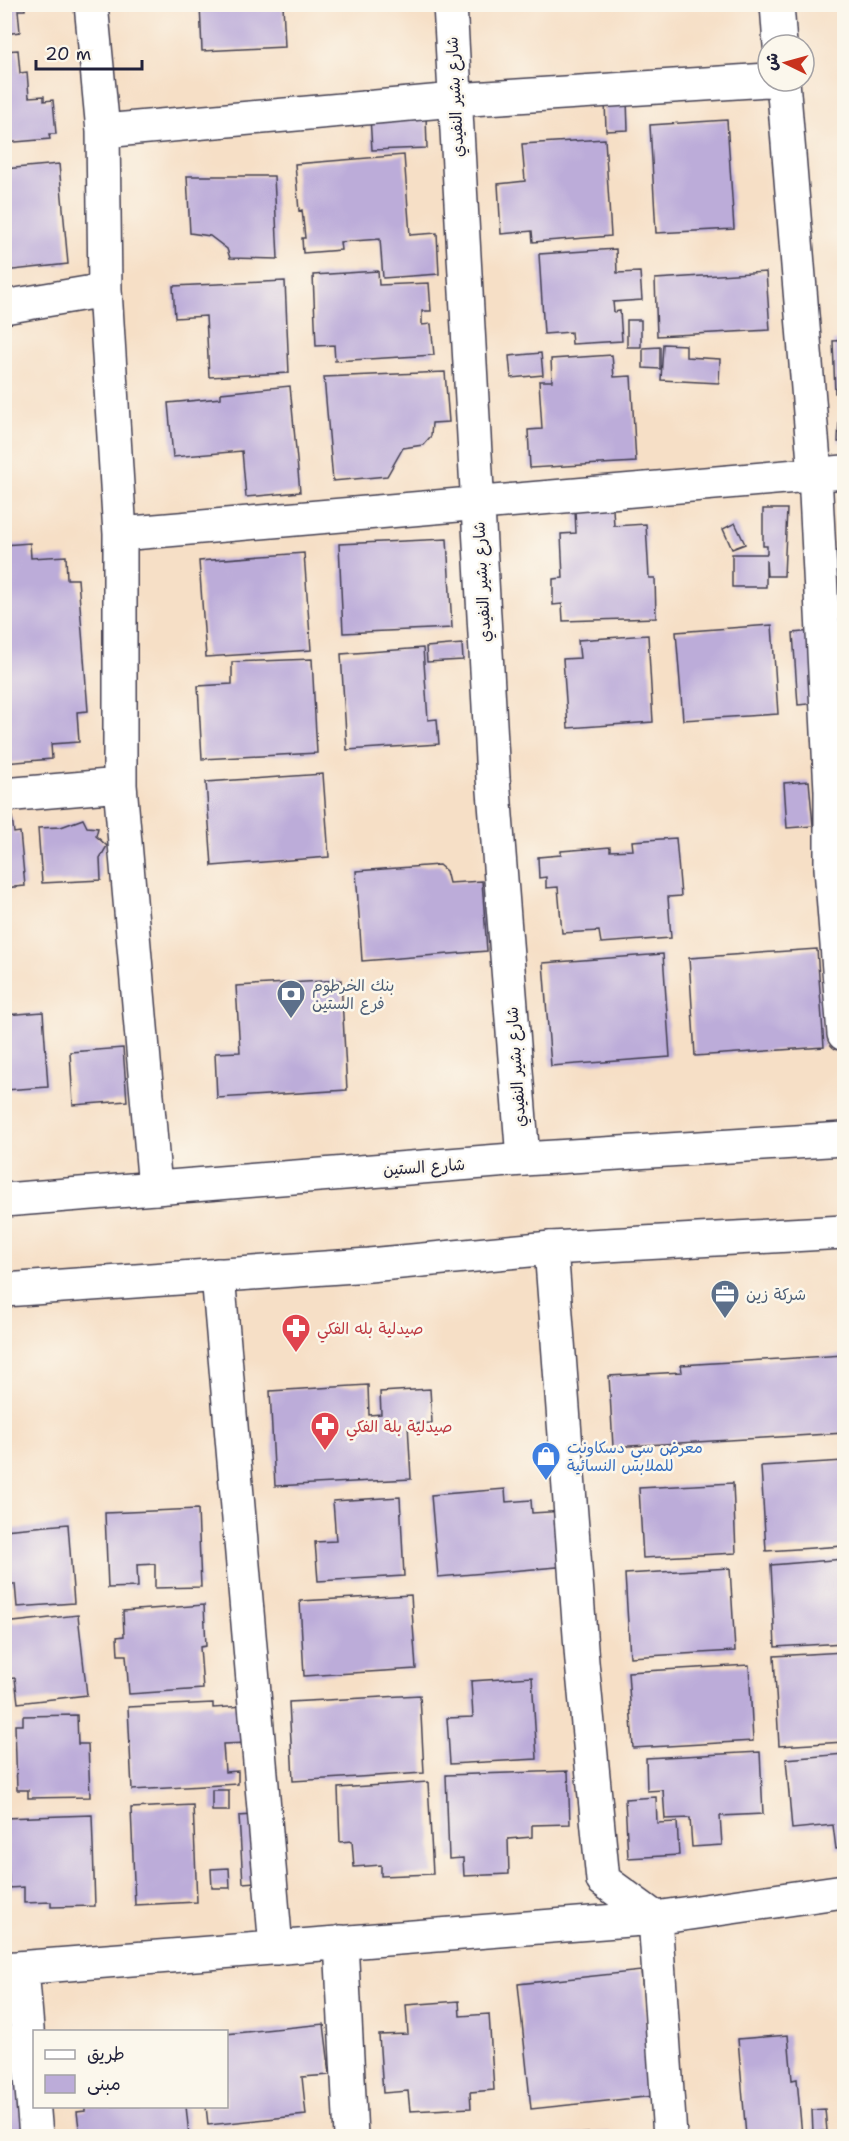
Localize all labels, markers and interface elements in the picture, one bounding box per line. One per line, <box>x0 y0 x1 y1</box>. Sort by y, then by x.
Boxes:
scale bar <box>36 33 142 71</box>
north arrow <box>756 33 816 93</box>
street label: شارع بشير النفيدي <box>441 36 470 158</box>
text: 20 m <box>45 42 91 66</box>
text: ش <box>760 52 783 71</box>
street label: شارع بشير النفيدي <box>468 521 497 643</box>
place label: بنك الخرطوم فرع الستين <box>312 975 394 1015</box>
bank icon: بنك الخرطوم فرع الستين <box>275 978 307 1020</box>
street label: شارع بشير النفيدي <box>501 1006 532 1128</box>
street label: شارع الستين <box>382 1154 466 1181</box>
office icon: شركة زين <box>709 1278 741 1320</box>
place label: شركة زين <box>746 1284 806 1305</box>
pharmacy icon: صيدلية بله الفكي <box>280 1312 312 1354</box>
place label: صيدلية بله الفكي <box>317 1318 423 1343</box>
pharmacy icon: صيدلية بلة الفكي <box>309 1410 341 1452</box>
place label: صيدلية بلة الفكي <box>346 1416 452 1441</box>
place label: معرض سي دسكاونت للملابس النسائية <box>567 1437 703 1476</box>
shop icon: معرض سي دسكاونت للملابس النسائية <box>530 1440 562 1482</box>
legend <box>33 2030 228 2108</box>
text: طريق <box>87 2042 125 2066</box>
text: مبنى <box>87 2072 121 2096</box>

